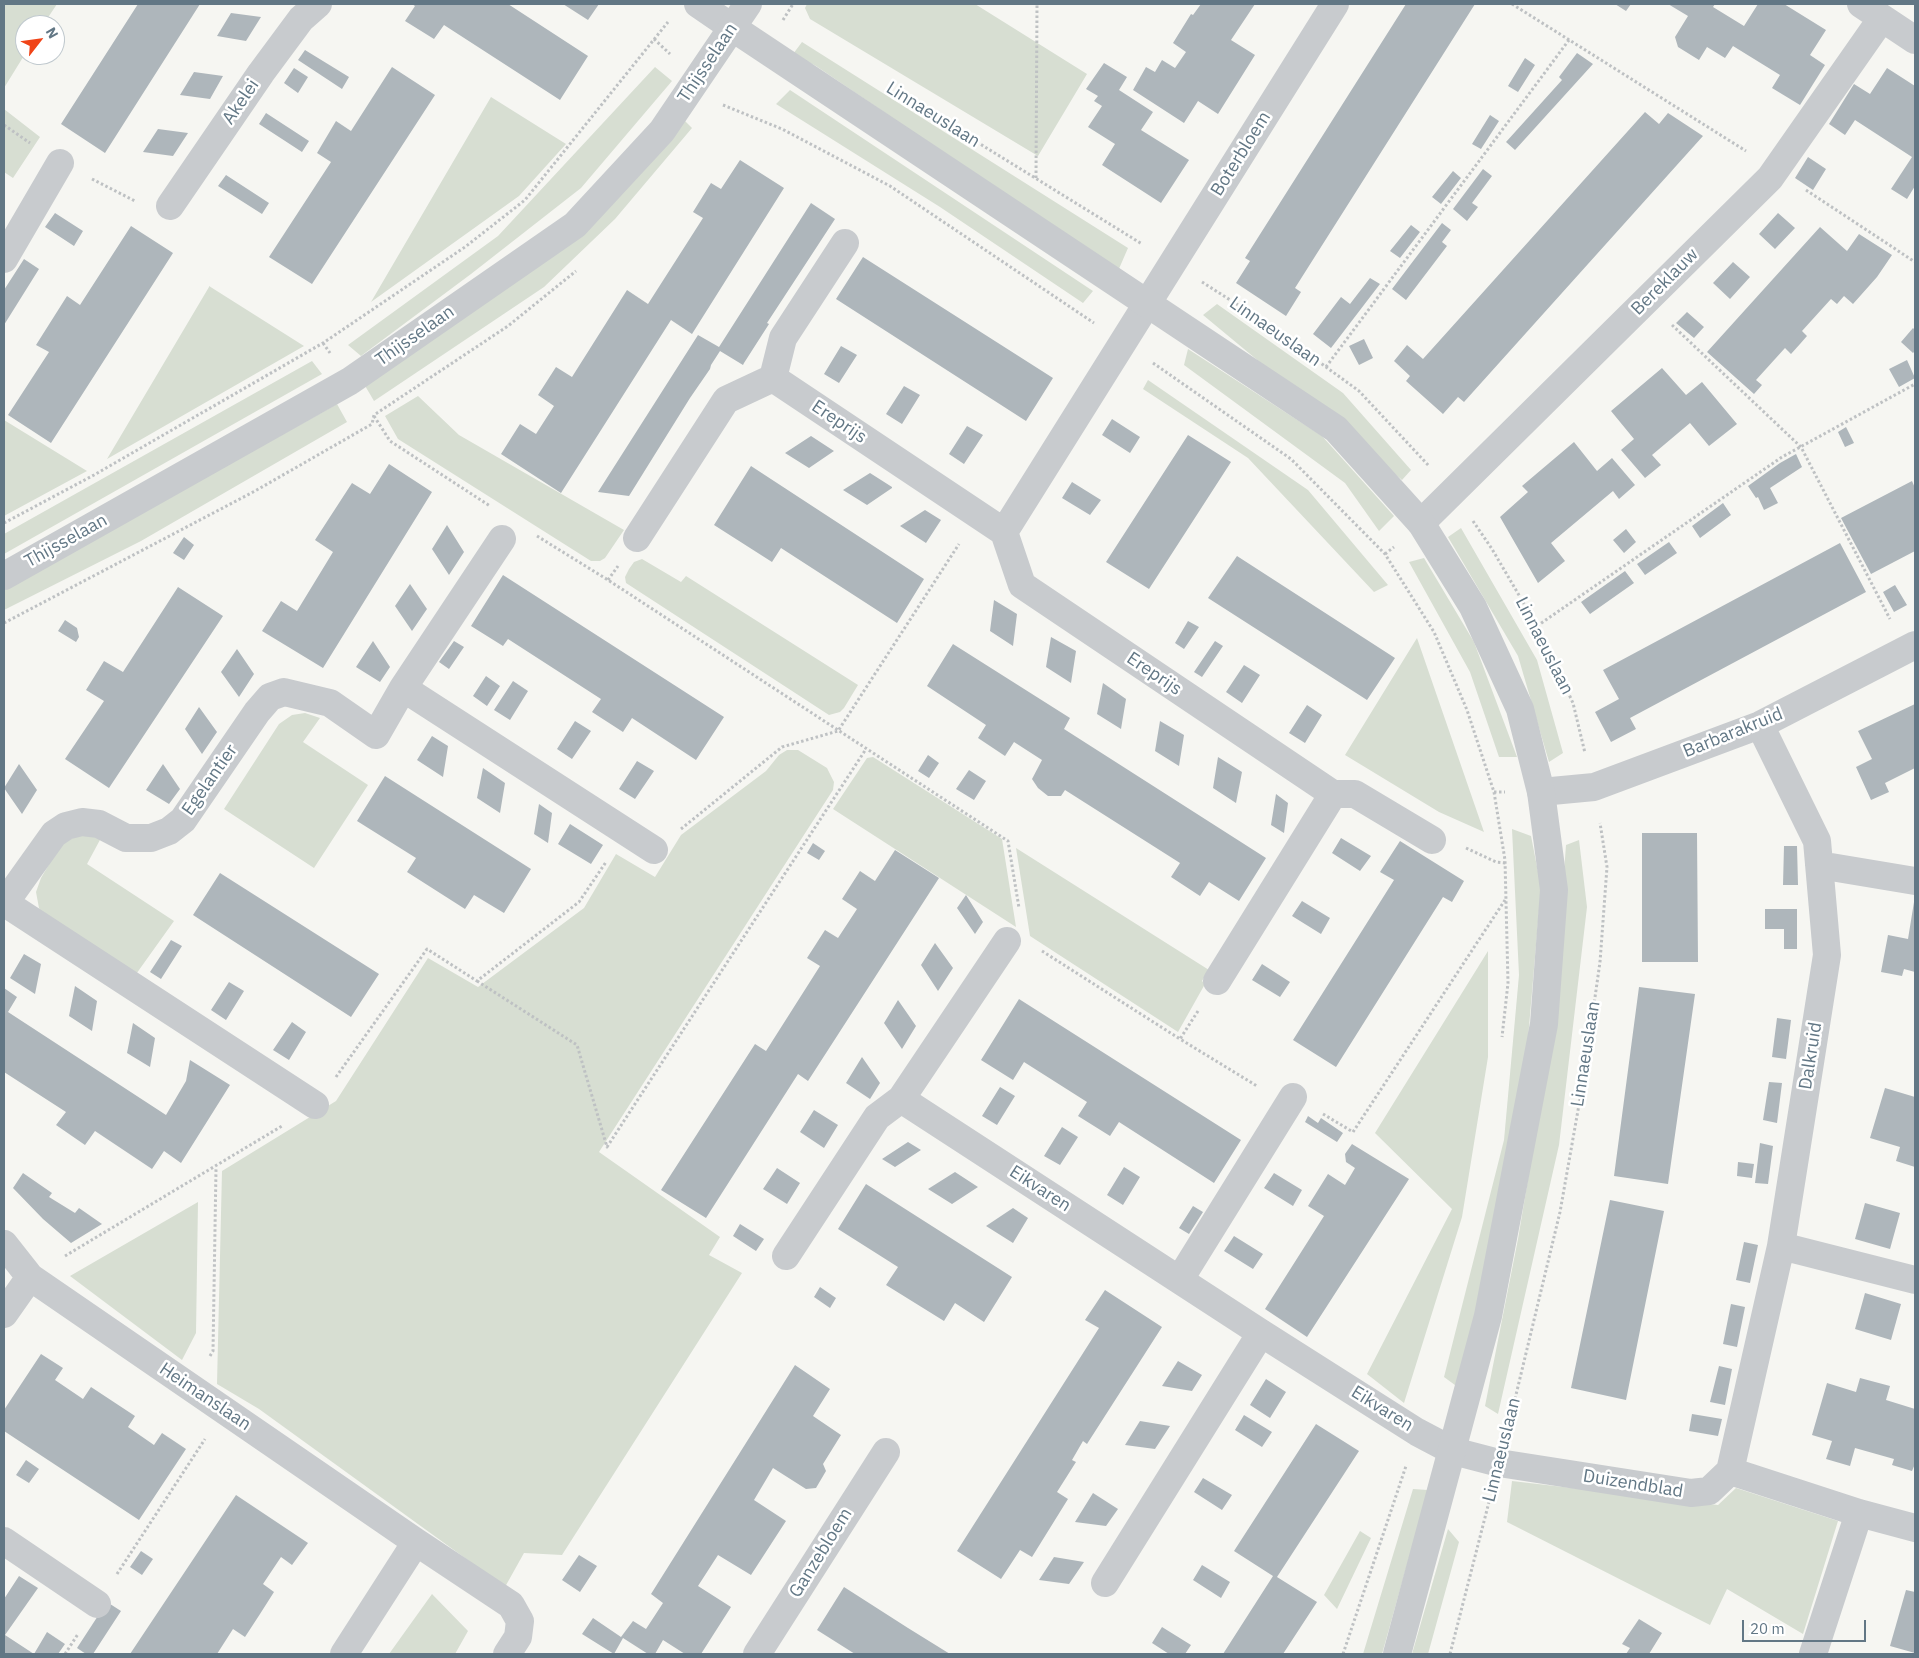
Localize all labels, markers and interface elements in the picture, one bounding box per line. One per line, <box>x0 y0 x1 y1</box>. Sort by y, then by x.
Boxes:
north arrow <box>15 15 65 65</box>
street label: Thijsselaan <box>674 19 742 107</box>
text: N <box>42 24 62 42</box>
street label: Akelei <box>218 75 264 129</box>
street label: Linnaeuslaan <box>882 78 984 152</box>
street label: Boterbloem <box>1207 108 1275 200</box>
street label: Bereklauw <box>1627 244 1703 320</box>
street label: Linnaeuslaan <box>1225 293 1325 371</box>
street label: Thijsselaan <box>371 301 459 371</box>
street label: Ereprijs <box>807 396 871 448</box>
street label: Thijsselaan <box>21 509 111 573</box>
street label: Linnaeuslaan <box>1510 594 1578 698</box>
street label: Ereprijs <box>1122 648 1186 700</box>
street label: Barbarakruid <box>1680 703 1786 763</box>
street label: Egelantier <box>178 740 242 820</box>
street label: Linnaeuslaan <box>1567 1000 1605 1108</box>
street label: Dalkruid <box>1795 1021 1827 1091</box>
street label: Eikvaren <box>1005 1161 1075 1217</box>
street label: Heimanslaan <box>155 1358 255 1436</box>
street label: Eikvaren <box>1347 1382 1417 1436</box>
street label: Linnaeuslaan <box>1479 1396 1525 1504</box>
street label: Duizendblad <box>1581 1465 1685 1503</box>
street label: Ganzebloem <box>785 1504 857 1602</box>
scale bar <box>1744 1610 1868 1642</box>
text: 20 m <box>1750 1619 1785 1638</box>

